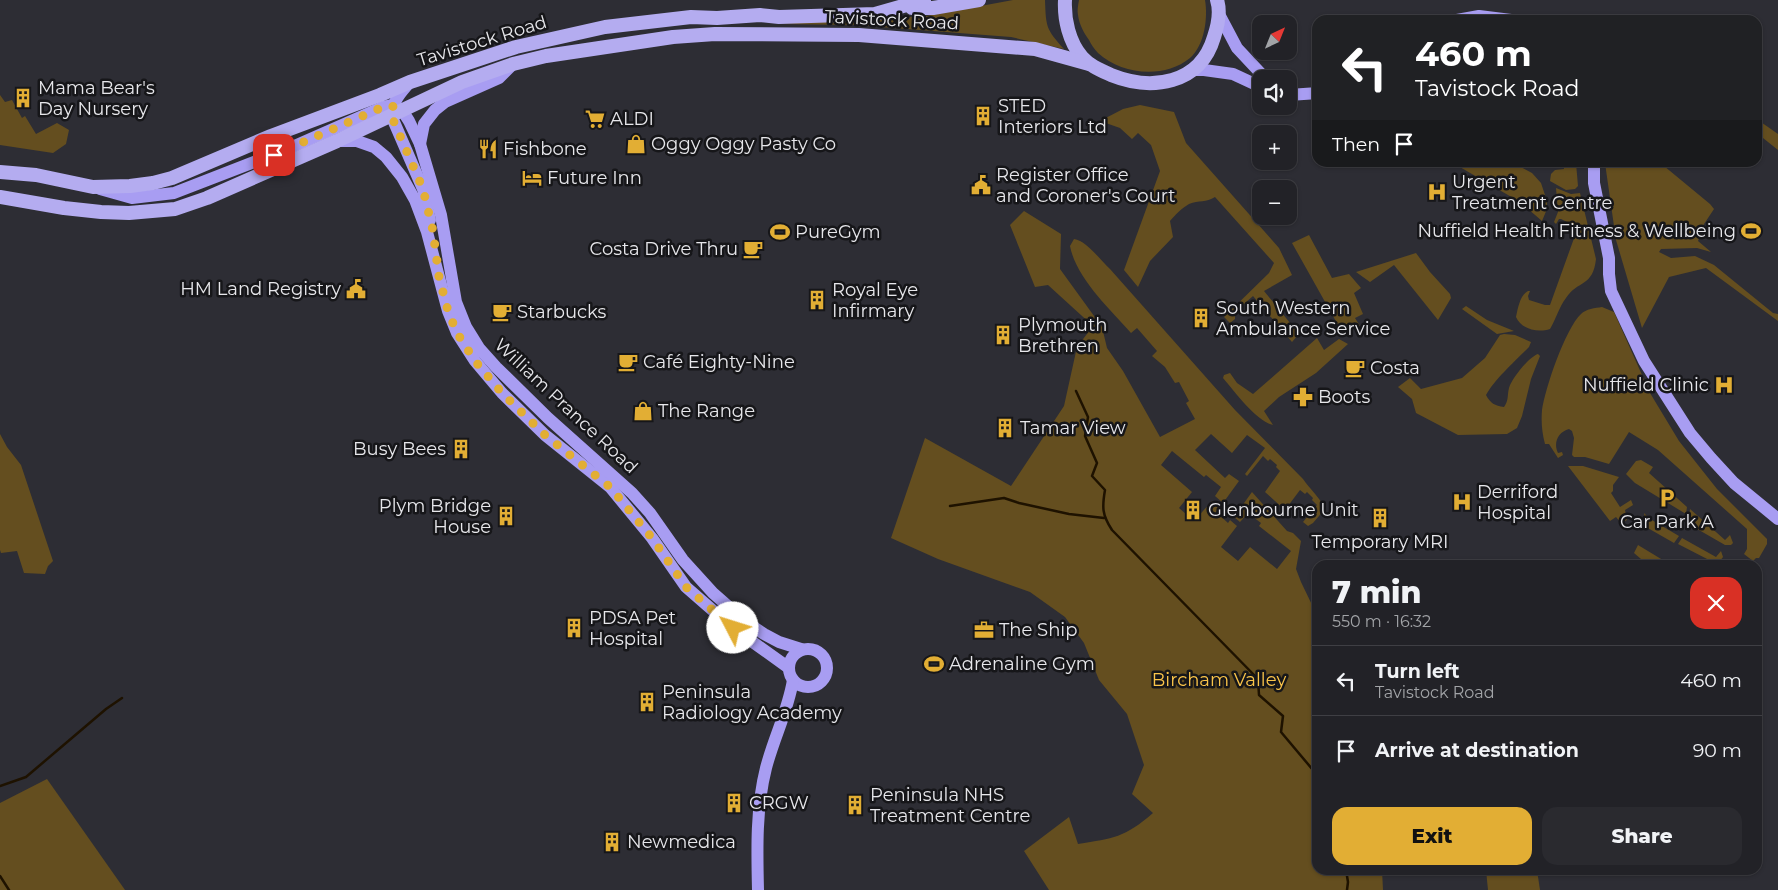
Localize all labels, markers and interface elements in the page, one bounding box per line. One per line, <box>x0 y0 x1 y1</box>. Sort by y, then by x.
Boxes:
street label: Tavistock Road <box>824 5 960 35</box>
street label: Tavistock Road <box>415 11 549 71</box>
north arrow <box>1252 15 1298 60</box>
map controls <box>1252 15 1297 225</box>
text: 460 m <box>1415 32 1532 75</box>
icon: left <box>1332 35 1397 100</box>
button: sound <box>1252 70 1297 115</box>
text: Tavistock Road <box>1415 75 1579 102</box>
place label: Mama Bear's Day Nursery <box>38 77 155 120</box>
building icon: Mama Bear's Day Nursery <box>12 87 34 109</box>
place label: STED Interiors Ltd <box>998 95 1107 138</box>
building icon: STED Interiors Ltd <box>972 105 994 127</box>
supermarket icon: ALDI <box>584 108 606 130</box>
place label: ALDI <box>610 108 654 130</box>
button: + <box>1252 125 1297 170</box>
icon: arrive <box>1390 130 1418 158</box>
shop icon: Oggy Oggy Pasty Co <box>625 133 647 155</box>
place label: Oggy Oggy Pasty Co <box>651 133 836 155</box>
text: Then <box>1332 133 1380 156</box>
pin <box>253 134 295 176</box>
restaurant icon: Fishbone <box>477 138 499 160</box>
place label: Fishbone <box>503 138 587 160</box>
icon: arrive <box>260 141 288 169</box>
place label: Register Office and Coroner's Court <box>996 164 1176 207</box>
hotel icon: Future Inn <box>521 167 543 189</box>
place label: Future Inn <box>547 167 642 189</box>
place label: Urgent Treatment Centre <box>1452 171 1612 214</box>
public building icon: Register Office and Coroner's Court <box>970 174 992 196</box>
button: − <box>1252 180 1297 225</box>
hospital icon: Urgent Treatment Centre <box>1426 181 1448 203</box>
place label: Nuffield Health Fitness & Wellbeing <box>1417 220 1736 242</box>
sports icon: Nuffield Health Fitness & Wellbeing <box>1740 220 1762 242</box>
sports icon: PureGym <box>769 221 791 243</box>
place label: PureGym <box>795 221 881 243</box>
place label: Costa Drive Thru <box>590 238 738 260</box>
cafe icon: Costa Drive Thru <box>742 238 764 260</box>
place label: HM Land Registry <box>180 278 341 300</box>
public building icon: HM Land Registry <box>345 278 367 300</box>
place label: Royal Eye Infirmary <box>832 279 918 322</box>
building icon: Royal Eye Infirmary <box>806 289 828 311</box>
place label: South Western Ambulance Service <box>1216 297 1390 340</box>
cafe icon: Starbucks <box>491 301 513 323</box>
place label: Starbucks <box>517 301 606 323</box>
building icon: South Western Ambulance Service <box>1190 307 1212 329</box>
place label: Plymouth Brethren <box>1018 314 1107 357</box>
building icon: Plymouth Brethren <box>992 324 1014 346</box>
street label: William Prance Road <box>490 334 642 478</box>
cafe icon: Café Eighty-Nine <box>617 351 639 373</box>
place label: Café Eighty-Nine <box>643 351 795 373</box>
cafe icon: Costa <box>1344 357 1366 379</box>
place label: Costa <box>1370 357 1420 379</box>
place label: Nuffield Clinic <box>1583 374 1709 396</box>
hospital icon: Nuffield Clinic <box>1713 374 1735 396</box>
pharmacy icon: Boots <box>1292 386 1314 408</box>
place label: Boots <box>1318 386 1370 408</box>
shop icon: The Range <box>632 400 654 422</box>
place label: The Range <box>658 400 755 422</box>
building icon: Tamar View <box>994 417 1016 439</box>
place label: Tamar View <box>1020 417 1126 439</box>
place label: Busy Bees <box>353 438 446 460</box>
building icon: Busy Bees <box>450 438 472 460</box>
place label: Derriford Hospital <box>1477 481 1558 524</box>
parking icon: Car Park A <box>1656 487 1678 509</box>
hospital icon: Derriford Hospital <box>1451 491 1473 513</box>
place label: Plym Bridge House <box>379 495 491 538</box>
building icon: Glenbourne Unit <box>1182 499 1204 521</box>
place label: Glenbourne Unit <box>1208 499 1359 521</box>
building icon: Plym Bridge House <box>495 505 517 527</box>
building icon: Temporary MRI <box>1369 507 1391 529</box>
place label: Car Park A <box>1620 511 1714 533</box>
place label: Temporary MRI <box>1311 531 1449 553</box>
text: 7 min <box>1332 574 1421 611</box>
button: close <box>1690 577 1742 629</box>
position arrow <box>706 601 758 653</box>
place label: PDSA Pet Hospital <box>589 607 676 650</box>
text: 550 m · 16:32 <box>1332 612 1431 631</box>
building icon: PDSA Pet Hospital <box>563 617 585 639</box>
office icon: The Ship <box>973 619 995 641</box>
place label: The Ship <box>999 619 1077 641</box>
sports icon: Adrenaline Gym <box>923 653 945 675</box>
place label: Adrenaline Gym <box>949 653 1095 675</box>
text: Turn left <box>1375 660 1460 683</box>
icon: left <box>1332 667 1360 695</box>
park label: Bircham Valley <box>1152 669 1286 691</box>
text: 460 m <box>1680 669 1742 692</box>
place label: Peninsula Radiology Academy <box>662 681 842 724</box>
text: Tavistock Road <box>1375 683 1495 702</box>
building icon: Peninsula Radiology Academy <box>636 691 658 713</box>
icon: arrive <box>1332 737 1360 765</box>
text: Arrive at destination <box>1375 739 1579 762</box>
text: 90 m <box>1693 739 1742 762</box>
place label: Peninsula NHS Treatment Centre <box>870 784 1030 827</box>
building icon: CRGW <box>723 792 745 814</box>
place label: CRGW <box>749 792 809 814</box>
building icon: Peninsula NHS Treatment Centre <box>844 794 866 816</box>
button: Exit <box>1332 807 1532 865</box>
button: Share <box>1542 807 1742 865</box>
building icon: Newmedica <box>601 831 623 853</box>
place label: Newmedica <box>627 831 736 853</box>

